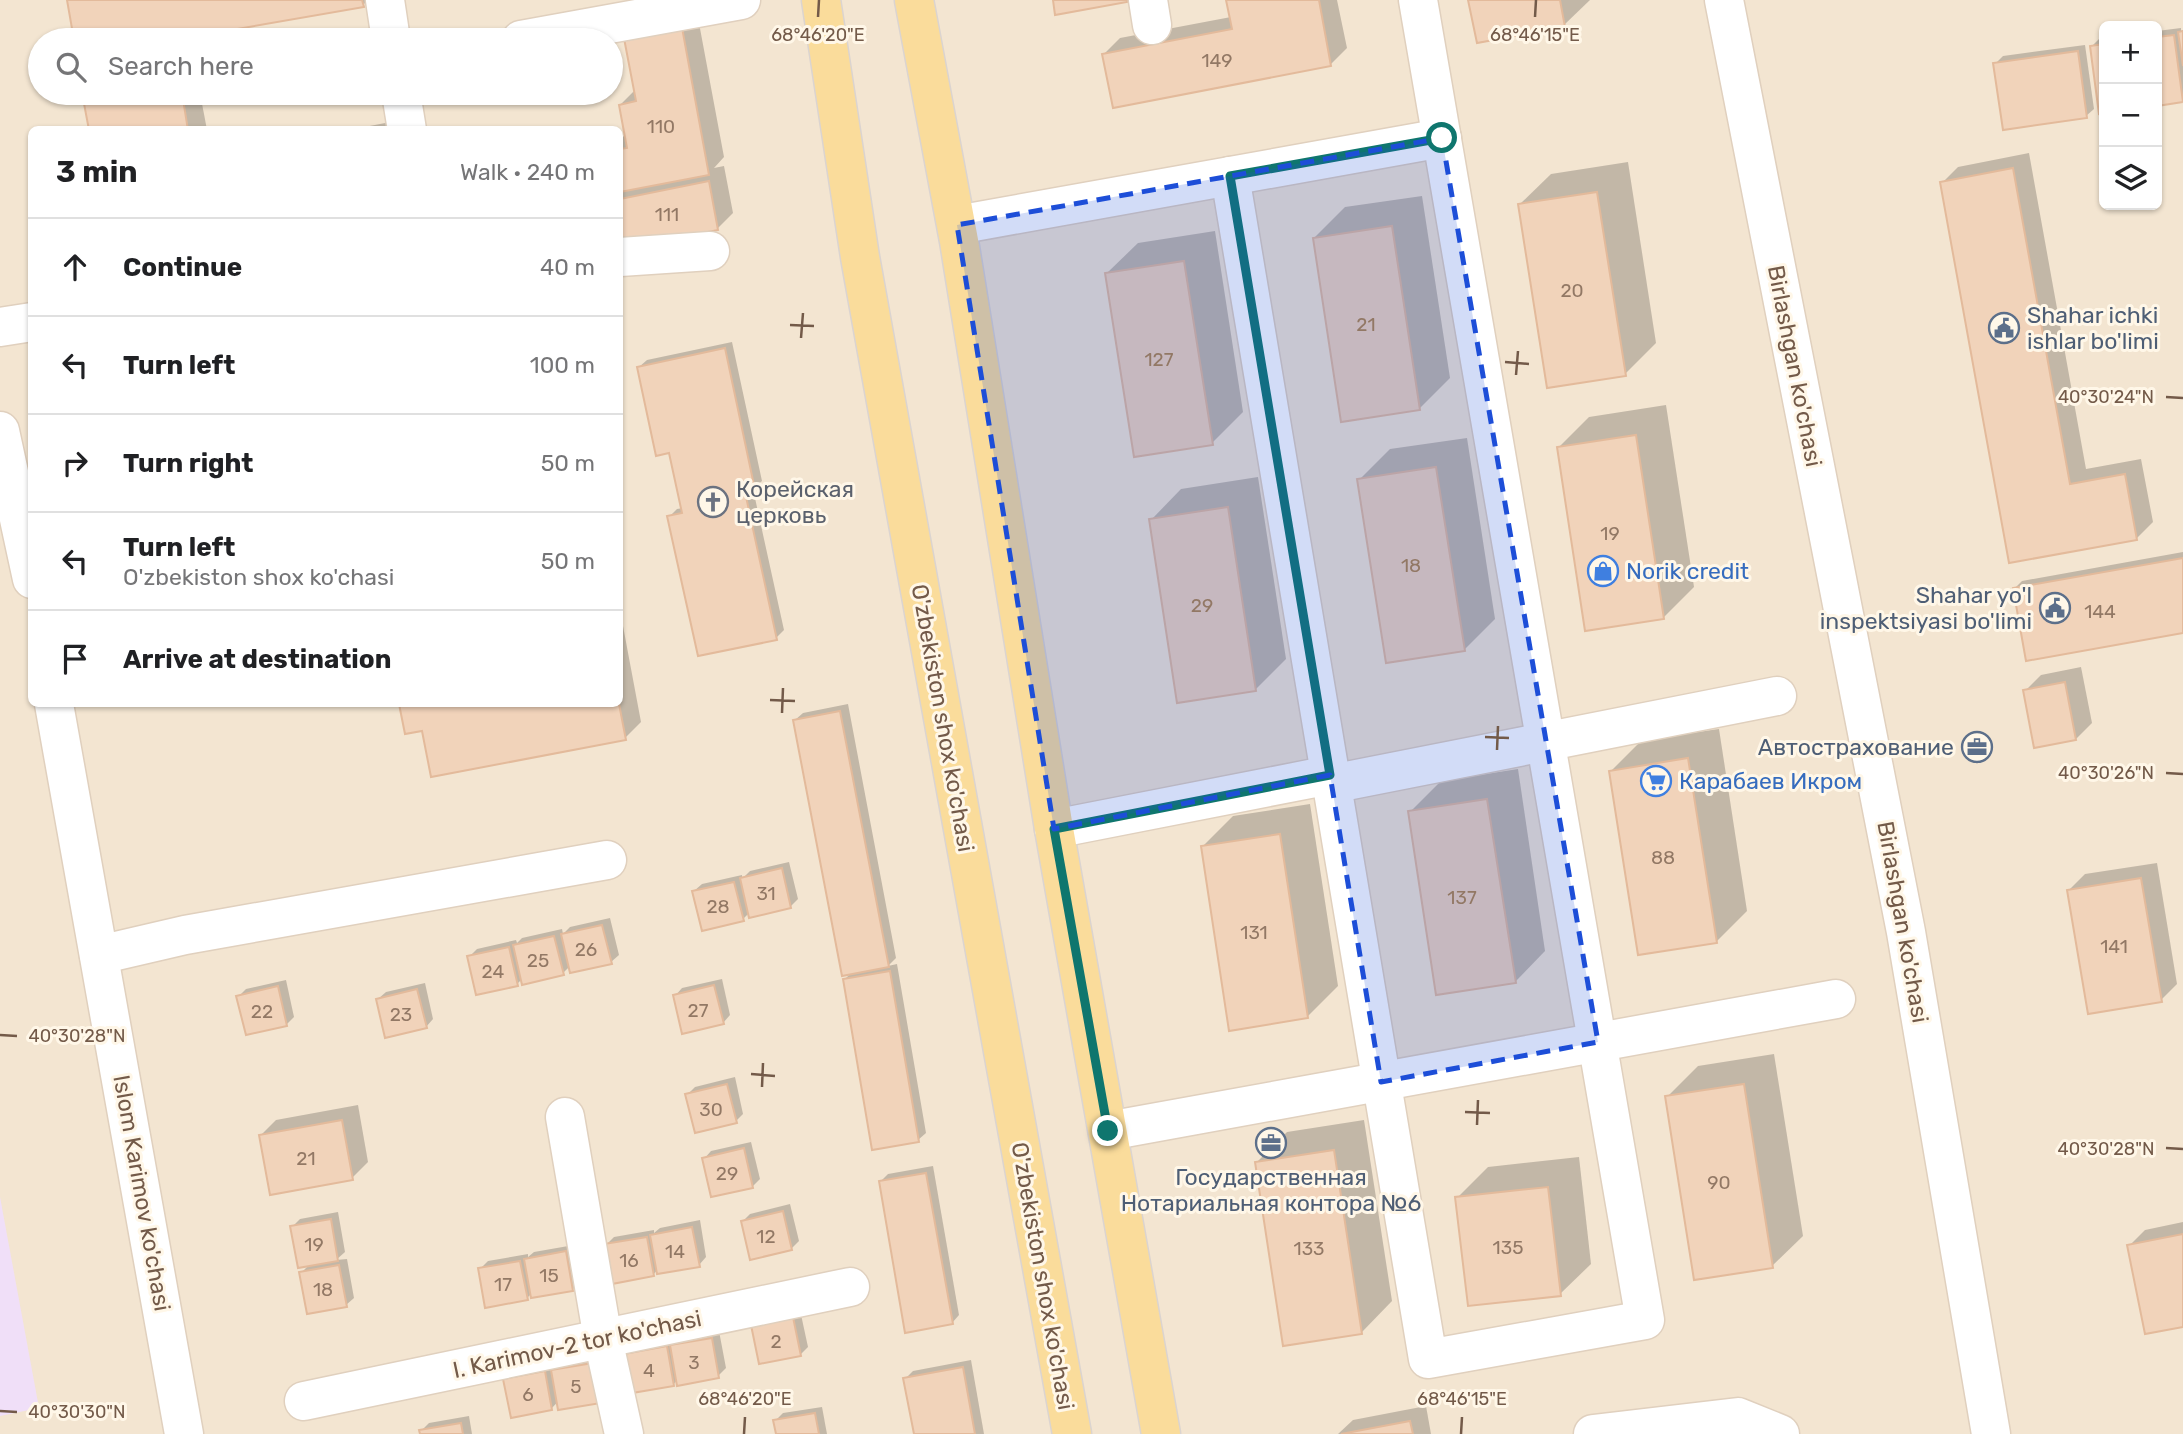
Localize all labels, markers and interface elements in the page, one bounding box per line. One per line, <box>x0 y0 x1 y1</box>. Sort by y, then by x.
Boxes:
map controls <box>2099 21 2162 210</box>
button: + <box>2099 21 2162 84</box>
text: 68°46'20"E <box>771 24 865 46</box>
text: 68°46'15"E <box>1490 24 1580 46</box>
search box <box>28 28 623 105</box>
icon: search <box>52 48 90 86</box>
house number: 149 <box>1201 49 1233 72</box>
text: Search here <box>108 51 254 82</box>
button: − <box>2099 84 2162 147</box>
house number: 110 <box>647 115 675 138</box>
route start <box>1426 122 1457 153</box>
button: layers <box>2099 147 2162 210</box>
text: 3 min <box>56 154 138 190</box>
text: Walk · 240 m <box>460 158 595 186</box>
house number: 111 <box>655 203 679 226</box>
icon: ahead <box>56 248 94 286</box>
text: Continue <box>123 252 242 283</box>
text: 40 m <box>540 253 595 281</box>
street label: Birlashgan ko'chasi <box>1762 263 1828 469</box>
house number: 20 <box>1560 279 1584 302</box>
place label: Shahar ichki ishlar bo'limi <box>2027 301 2159 355</box>
public building icon: Shahar ichki ishlar bo'limi <box>1987 311 2021 345</box>
house number: 21 <box>1356 313 1376 336</box>
icon: left <box>56 346 94 384</box>
house number: 127 <box>1144 348 1174 371</box>
text: Turn left <box>123 350 235 381</box>
text: 100 m <box>530 351 595 379</box>
text: 40°30'24"N <box>2058 386 2154 408</box>
icon: right <box>56 444 94 482</box>
text: Turn right <box>123 448 253 479</box>
text: 50 m <box>541 449 595 477</box>
place label: Корейская церковь <box>736 475 854 529</box>
church icon: Корейская церковь <box>696 485 730 519</box>
house number: 19 <box>1600 522 1620 545</box>
text: Turn left <box>123 532 235 563</box>
icon: left <box>56 542 94 580</box>
text: 50 m <box>541 547 595 575</box>
house number: 18 <box>1401 554 1421 577</box>
shop icon: Norik credit <box>1586 554 1620 588</box>
place label: Norik credit <box>1626 557 1749 585</box>
text: O'zbekiston shox ko'chasi <box>123 563 394 591</box>
place label: Shahar yo'l inspektsiyasi bo'limi <box>1820 581 2032 635</box>
street label: O'zbekiston shox ko'chasi <box>906 582 980 854</box>
public building icon: Shahar yo'l inspektsiyasi bo'limi <box>2038 591 2072 625</box>
house number: 29 <box>1191 594 1213 617</box>
house number: 144 <box>2084 600 2116 623</box>
icon: arrive <box>56 640 94 678</box>
text: Arrive at destination <box>123 644 391 675</box>
office icon: Автострахование <box>1960 730 1994 764</box>
place label: Автострахование <box>1758 733 1954 761</box>
text: 40°30'26"N <box>2058 762 2154 784</box>
supermarket icon: Карабаев Икром <box>1639 764 1673 798</box>
place label: Карабаев Икром <box>1679 767 1862 795</box>
street label: Birlashgan ko'chasi <box>1871 819 1935 1025</box>
house number: 88 <box>1651 846 1675 869</box>
house number: 31 <box>756 882 776 905</box>
house number: 137 <box>1447 886 1477 909</box>
house number: 28 <box>706 895 730 918</box>
house number: 131 <box>1240 921 1268 944</box>
house number: 141 <box>2100 935 2128 958</box>
house number: 26 <box>575 938 597 961</box>
house number: 25 <box>527 949 549 972</box>
house number: 24 <box>482 960 505 983</box>
house number: 27 <box>688 999 709 1022</box>
house number: 22 <box>251 1000 273 1023</box>
house number: 23 <box>390 1003 412 1026</box>
text: 40°30'28"N <box>28 1025 126 1047</box>
street label: Islom Karimov ko'chasi <box>107 1073 177 1313</box>
house number: 30 <box>699 1098 723 1121</box>
route end <box>1092 1115 1123 1146</box>
office icon: Государственная Нотариальная контора №6 <box>1254 1126 1288 1160</box>
text: 40°30'28"N <box>2057 1138 2155 1160</box>
street label: O'zbekiston shox ko'chasi <box>1006 1140 1080 1412</box>
house number: 21 <box>296 1147 316 1170</box>
house number: 29 <box>716 1162 738 1185</box>
place label: Государственная Нотариальная контора №6 <box>1121 1163 1421 1217</box>
house number: 90 <box>1707 1171 1731 1194</box>
house number: 12 <box>756 1225 776 1248</box>
house number: 19 <box>304 1233 324 1256</box>
house number: 135 <box>1493 1236 1523 1259</box>
house number: 133 <box>1294 1237 1324 1260</box>
house number: 14 <box>665 1240 685 1263</box>
house number: 16 <box>619 1249 639 1272</box>
house number: 15 <box>539 1264 559 1287</box>
house number: 17 <box>494 1273 512 1296</box>
house number: 18 <box>313 1278 333 1301</box>
street label: I. Karimov-2 tor ko'chasi <box>450 1304 704 1384</box>
house number: 2 <box>770 1330 782 1353</box>
house number: 3 <box>688 1351 700 1374</box>
house number: 4 <box>643 1359 655 1382</box>
house number: 5 <box>570 1375 582 1398</box>
house number: 6 <box>522 1383 534 1406</box>
text: 68°46'20"E <box>698 1388 792 1410</box>
text: 68°46'15"E <box>1417 1388 1507 1410</box>
text: 40°30'30"N <box>28 1401 126 1423</box>

